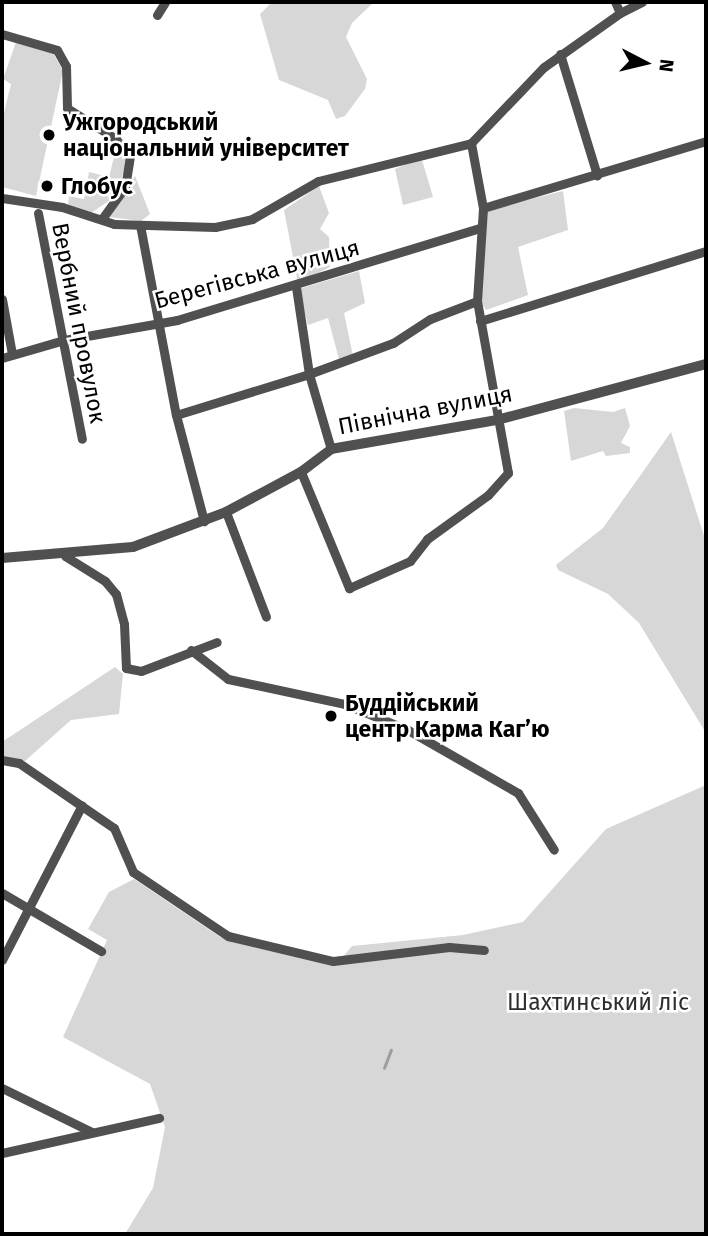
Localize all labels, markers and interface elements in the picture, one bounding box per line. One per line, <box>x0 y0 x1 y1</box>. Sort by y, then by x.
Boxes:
north arrow <box>610 28 680 98</box>
text: N <box>654 58 679 73</box>
place label: Ужгородський національний університет <box>63 108 349 162</box>
marker: Ужгородський національний університет <box>41 127 57 143</box>
place label: Глобус <box>61 172 133 200</box>
marker: Глобус <box>39 178 55 194</box>
street label: Вербний провулок <box>46 220 112 426</box>
street label: Берегівська вулиця <box>151 233 363 315</box>
street label: Північна вулиця <box>336 380 514 440</box>
place label: Буддійський центр Карма Кагʼю <box>345 689 549 743</box>
marker: Буддійський центр Карма Кагʼю <box>323 708 339 724</box>
park label: Шахтинський ліс <box>507 988 689 1016</box>

